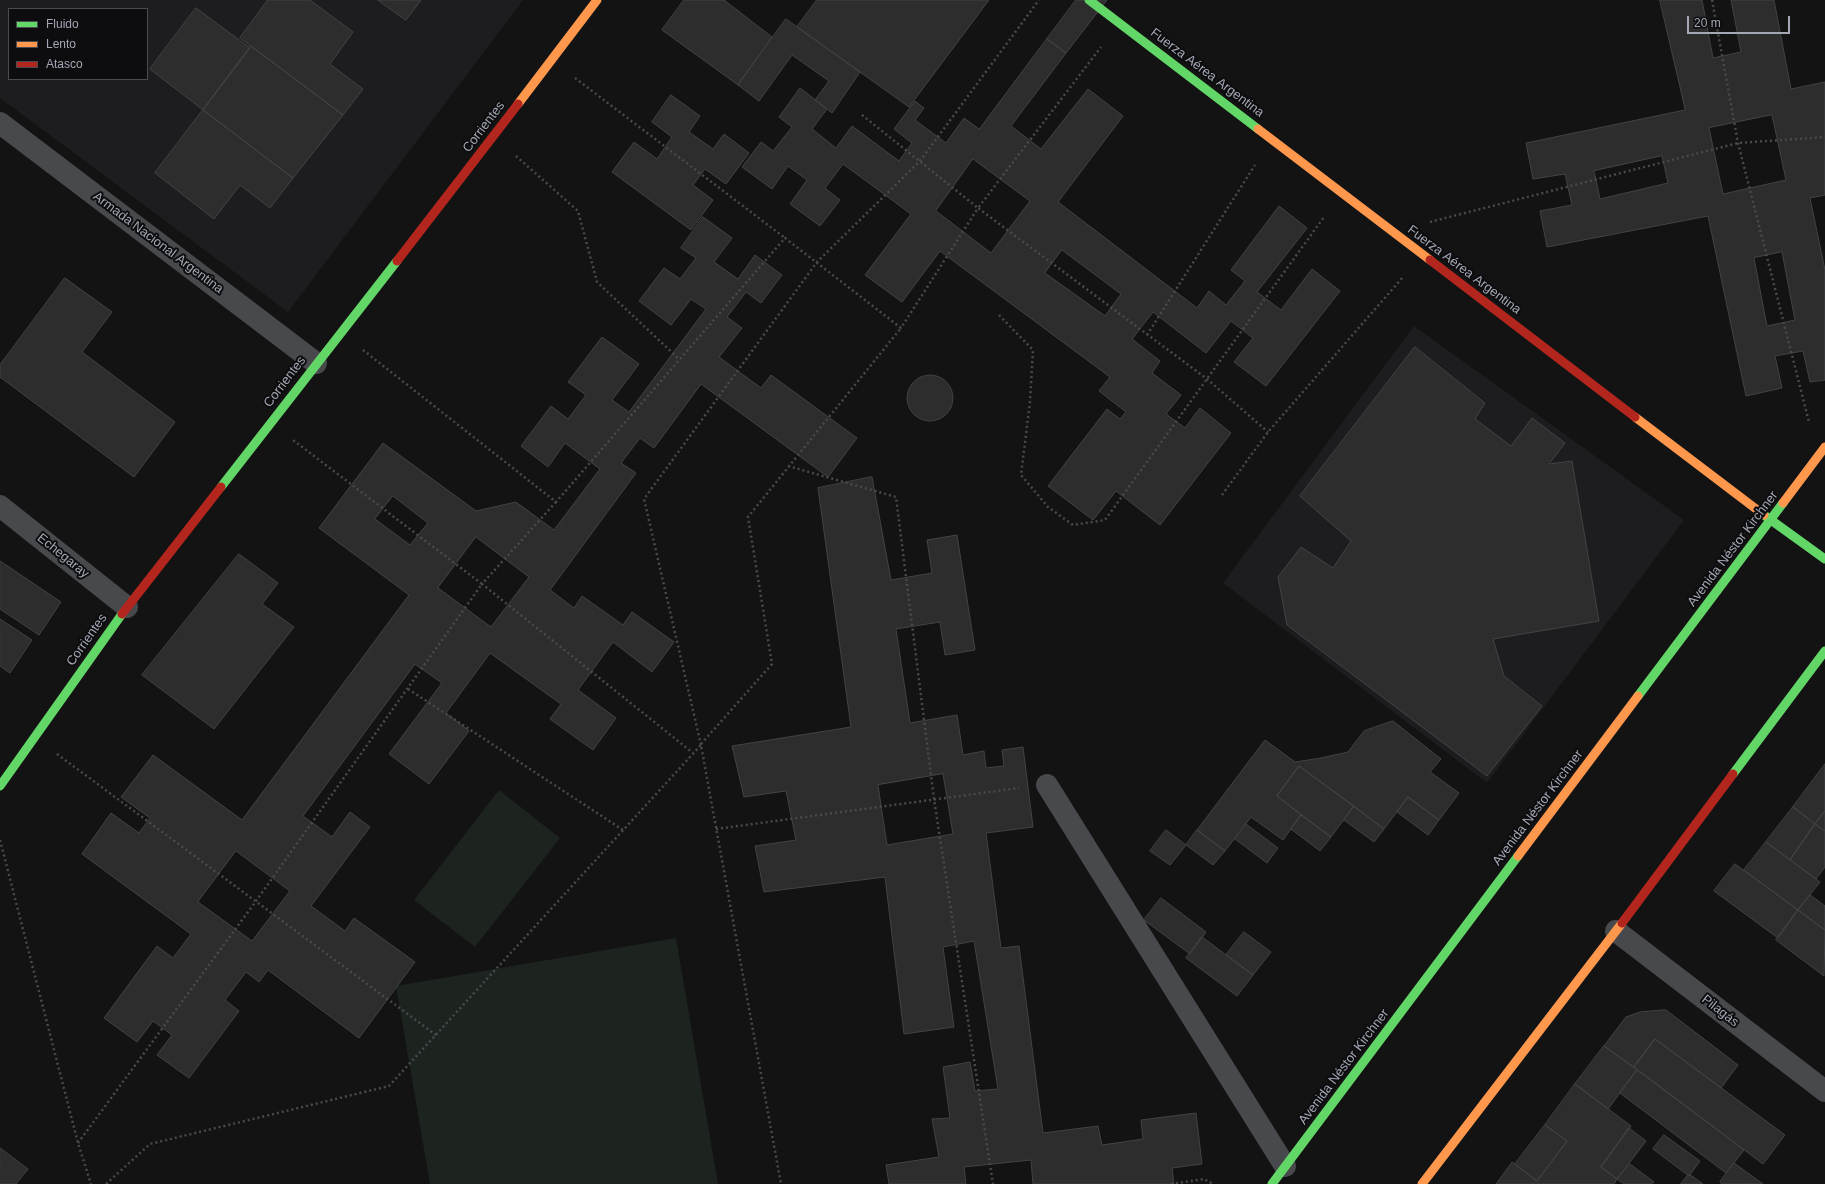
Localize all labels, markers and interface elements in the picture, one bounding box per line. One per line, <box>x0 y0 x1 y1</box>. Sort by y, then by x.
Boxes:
legend <box>8 8 148 80</box>
scale bar <box>1689 8 1792 34</box>
text: 20 m <box>1694 16 1721 30</box>
text: Fluido <box>46 17 79 31</box>
street label: Fuerza Aérea Argentina <box>1147 25 1267 121</box>
text: Lento <box>46 37 76 51</box>
text: Atasco <box>46 57 83 71</box>
street label: Corrientes <box>460 98 508 156</box>
street label: Armada Nacional Argentina <box>90 189 226 297</box>
street label: Fuerza Aérea Argentina <box>1404 222 1524 318</box>
street label: Corrientes <box>261 353 309 411</box>
street label: Avenida Néstor Kirchner <box>1684 488 1782 610</box>
street label: Echegaray <box>34 530 92 582</box>
street label: Corrientes <box>63 611 111 669</box>
street label: Avenida Néstor Kirchner <box>1489 747 1587 869</box>
street label: Pilagás <box>1698 992 1742 1030</box>
street label: Avenida Néstor Kirchner <box>1295 1006 1393 1128</box>

